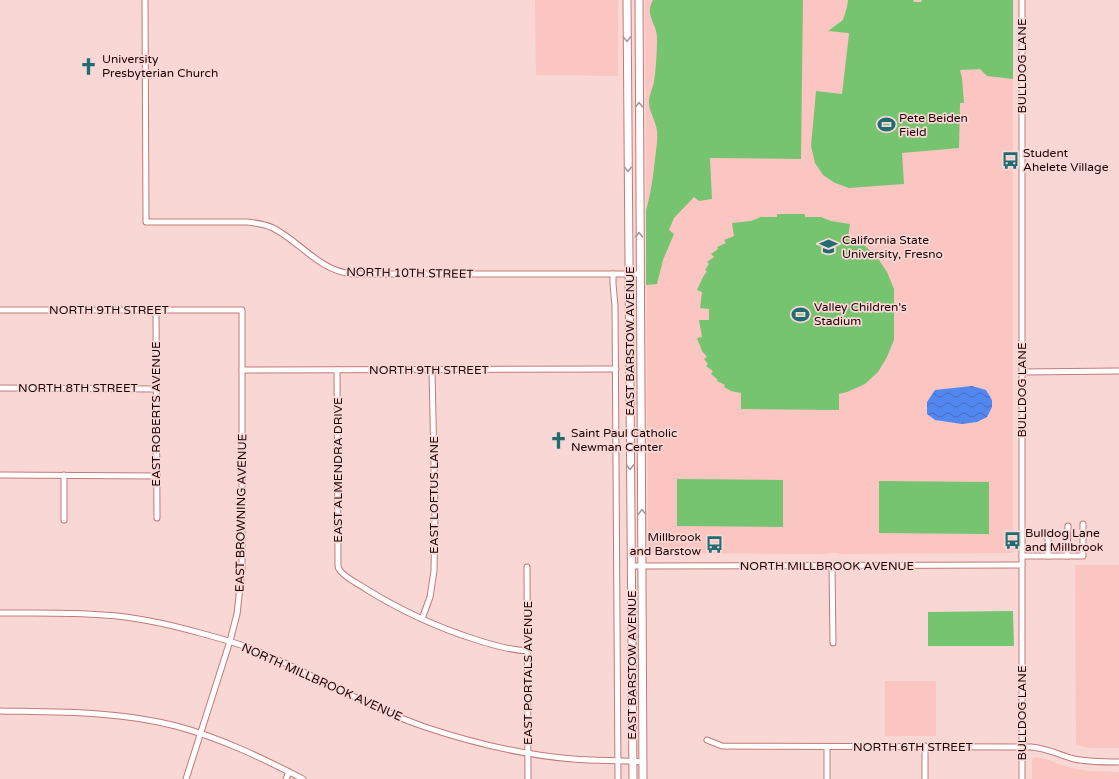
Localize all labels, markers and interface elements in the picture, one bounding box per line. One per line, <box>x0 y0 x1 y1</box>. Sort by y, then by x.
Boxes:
street label: BULLDOG LANE <box>1015 18 1029 114</box>
one-way arrow <box>623 36 631 42</box>
place label: University Presbyterian Church <box>102 52 218 80</box>
church icon: University Presbyterian Church <box>79 56 99 76</box>
one-way arrow <box>635 102 643 108</box>
place label: Pete Beiden Field <box>899 111 968 139</box>
sports icon: Pete Beiden Field <box>876 115 896 135</box>
place label: Student Ahelete Village <box>1023 146 1109 174</box>
bus stop icon: Student Ahelete Village <box>1000 150 1020 170</box>
one-way arrow <box>624 166 632 172</box>
one-way arrow <box>635 232 643 238</box>
place label: California State University, Fresno <box>842 233 943 261</box>
school or university icon: California State University, Fresno <box>819 237 839 257</box>
street label: NORTH 10TH STREET <box>346 265 474 281</box>
street label: EAST BARSTOW AVENUE <box>623 266 637 416</box>
place label: Valley Children's Stadium <box>814 300 907 328</box>
street label: NORTH 9TH STREET <box>49 303 170 317</box>
sports icon: Valley Children's Stadium <box>791 304 811 324</box>
street label: EAST ROBERTS AVENUE <box>149 341 163 487</box>
street label: BULLDOG LANE <box>1015 342 1029 438</box>
street label: NORTH 9TH STREET <box>369 363 490 377</box>
street label: NORTH 8TH STREET <box>18 381 139 395</box>
street label: EAST ALMENDRA DRIVE <box>331 397 345 543</box>
place label: Saint Paul Catholic Newman Center <box>571 426 677 454</box>
church icon: Saint Paul Catholic Newman Center <box>548 430 568 450</box>
street label: EAST BROWNING AVENUE <box>233 433 249 592</box>
street label: EAST LOFTUS LANE <box>427 436 441 554</box>
one-way arrow <box>626 464 635 470</box>
one-way arrow <box>638 509 646 515</box>
place label: Bulldog Lane and Millbrook <box>1025 526 1104 554</box>
place label: Millbrook and Barstow <box>630 530 701 558</box>
bus stop icon: Bulldog Lane and Millbrook <box>1002 530 1022 550</box>
bus stop icon: Millbrook and Barstow <box>704 534 724 554</box>
street label: NORTH MILLBROOK AVENUE <box>740 559 915 573</box>
street label: EAST BARSTOW AVENUE <box>625 590 639 740</box>
street label: EAST PORTALS AVENUE <box>521 601 535 745</box>
street label: NORTH MILLBROOK AVENUE <box>239 640 405 724</box>
street label: BULLDOG LANE <box>1015 665 1029 761</box>
street label: NORTH 6TH STREET <box>853 740 974 754</box>

